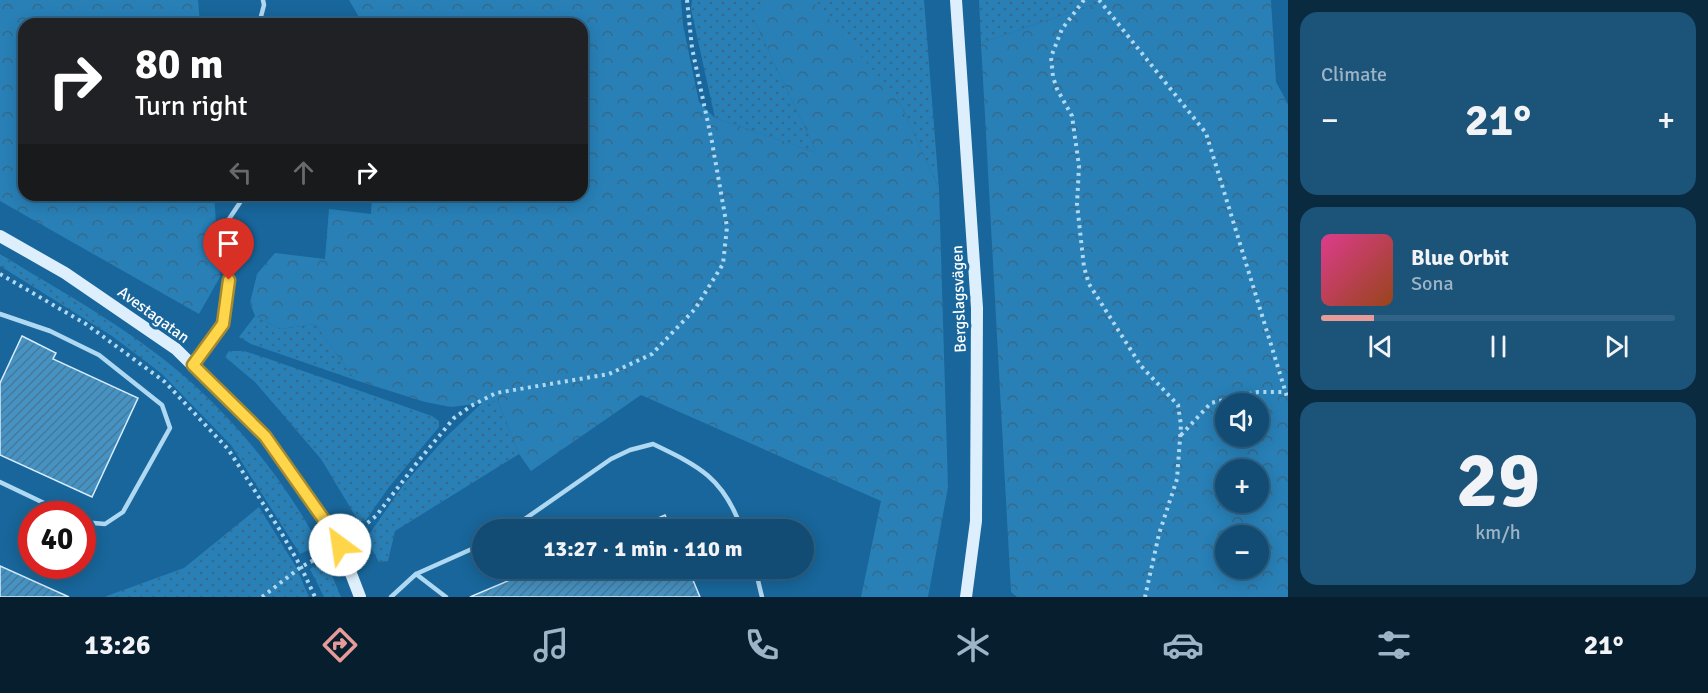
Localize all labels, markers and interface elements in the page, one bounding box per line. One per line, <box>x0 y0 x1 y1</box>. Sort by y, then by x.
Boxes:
text: 80 m <box>135 39 224 90</box>
icon: right <box>36 42 114 120</box>
text: Climate <box>1321 62 1387 87</box>
text: Turn right <box>135 90 248 123</box>
text: 21° <box>1465 93 1531 148</box>
text: − <box>1321 100 1339 141</box>
text: + <box>1657 100 1675 141</box>
icon: left <box>224 156 257 189</box>
icon: ahead <box>287 156 320 189</box>
icon: right <box>350 156 383 189</box>
pin <box>203 218 254 280</box>
icon: arrive <box>212 227 245 260</box>
text: Blue Orbit <box>1411 244 1509 271</box>
street label: Bergslagsvägen <box>947 245 971 353</box>
text: Sona <box>1411 271 1454 296</box>
street label: Avestagatan <box>114 282 193 348</box>
icon: previous <box>1364 330 1397 363</box>
icon: pause <box>1482 330 1515 363</box>
icon: next <box>1600 330 1633 363</box>
map controls <box>1215 393 1269 579</box>
button: sound <box>1215 393 1269 447</box>
text: 29 <box>1456 433 1540 529</box>
button: + <box>1215 459 1269 513</box>
speed limit sign: 40 <box>18 501 96 579</box>
position arrow <box>308 513 372 577</box>
text: km/h <box>1475 520 1521 545</box>
button: − <box>1215 525 1269 579</box>
text: 13:27 · 1 min · 110 m <box>543 535 743 562</box>
icon: directions <box>319 624 361 666</box>
icon: music <box>530 624 572 666</box>
icon: phone <box>741 624 783 666</box>
icon: climate <box>952 624 994 666</box>
icon: car <box>1162 624 1204 666</box>
icon: filters <box>1373 624 1415 666</box>
text: 13:26 <box>84 629 151 662</box>
text: 21° <box>1584 629 1624 662</box>

